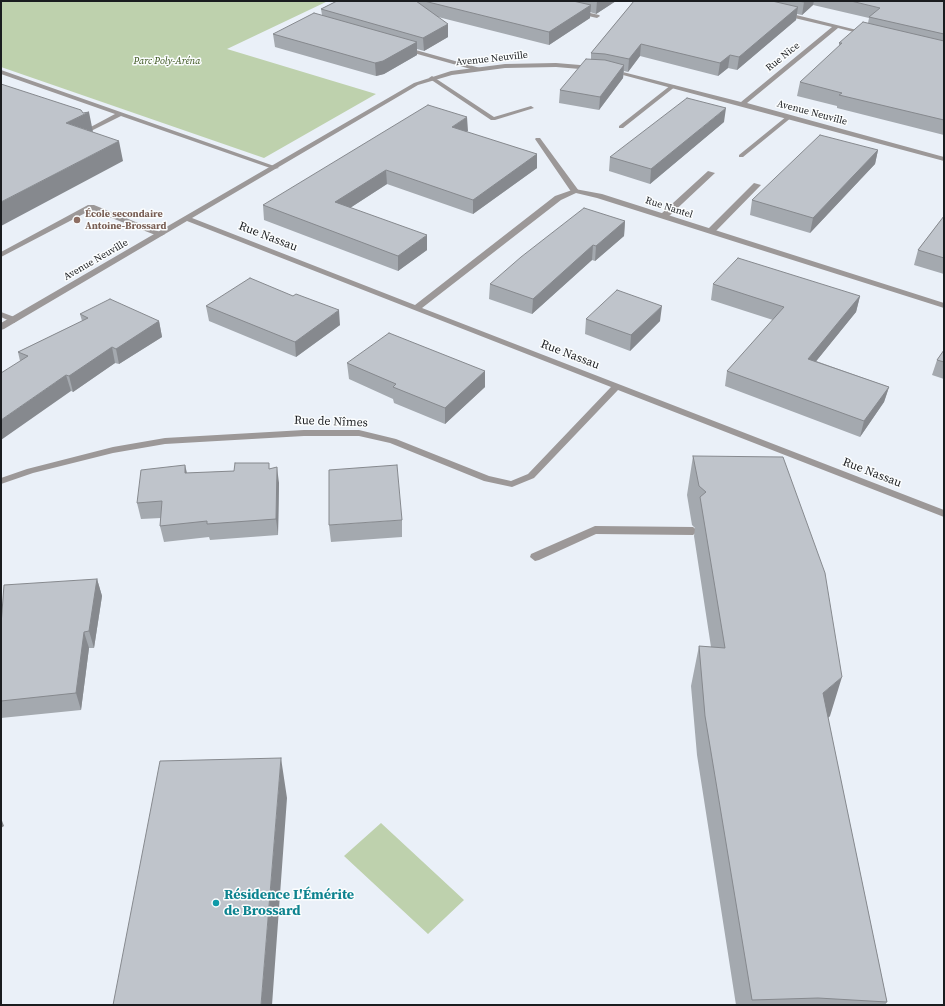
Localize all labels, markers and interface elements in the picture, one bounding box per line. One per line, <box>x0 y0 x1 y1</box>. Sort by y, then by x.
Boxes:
street label: Rue Nice <box>764 40 802 74</box>
street label: Avenue Neuville <box>455 49 529 69</box>
park label: Parc Poly-Aréna <box>134 55 200 67</box>
street label: Avenue Neuville <box>776 98 848 128</box>
street label: Rue Nantel <box>644 195 694 221</box>
place label: École secondaire Antoine-Brossard <box>85 208 166 232</box>
marker: École secondaire Antoine-Brossard <box>72 215 82 225</box>
street label: Rue Nassau <box>237 219 299 255</box>
street label: Avenue Neuville <box>62 237 130 283</box>
street label: Rue Nassau <box>539 337 601 373</box>
street label: Rue de Nîmes <box>294 414 368 430</box>
street label: Rue Nassau <box>841 455 903 491</box>
place label: Résidence L'Émérite de Brossard <box>224 887 354 920</box>
marker: Résidence L'Émérite de Brossard <box>211 898 221 908</box>

